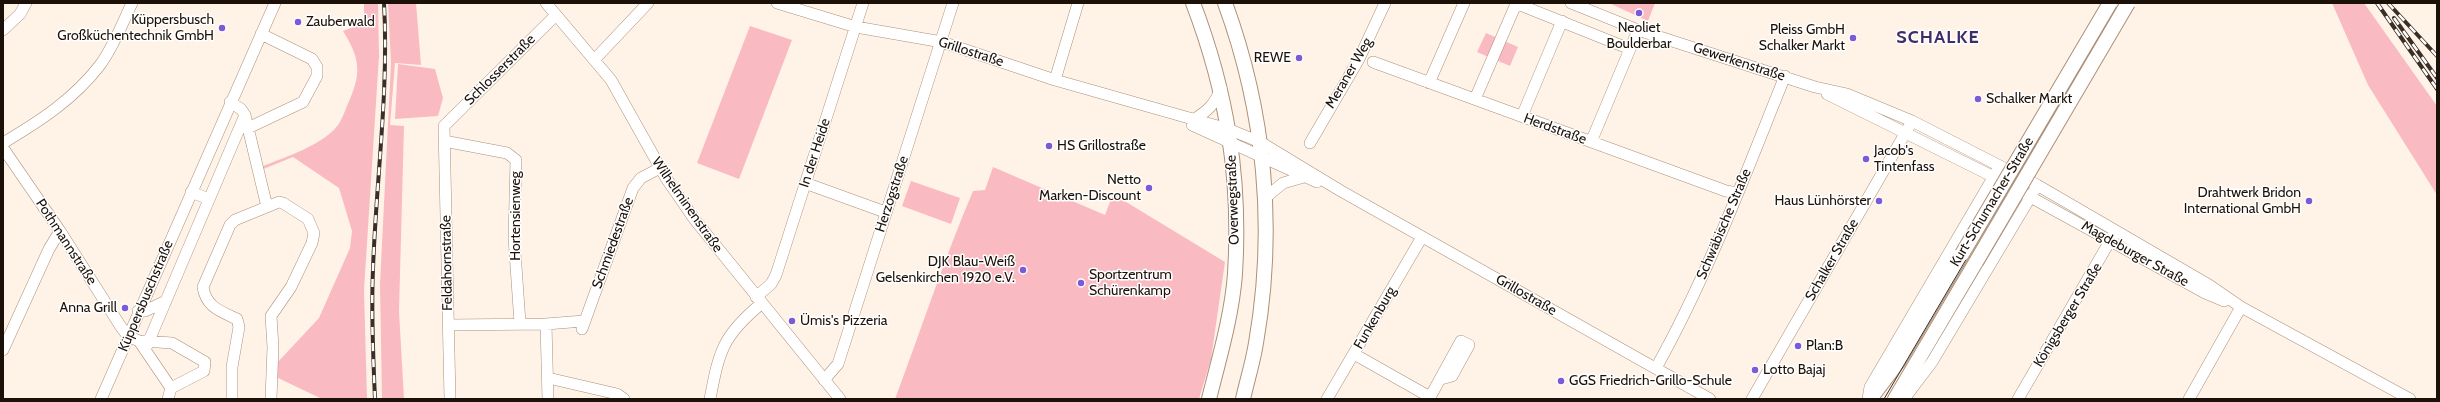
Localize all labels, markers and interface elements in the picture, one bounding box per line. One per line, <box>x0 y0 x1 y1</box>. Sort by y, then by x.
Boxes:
marker: Neoliet Boulderbar <box>1634 8 1644 18</box>
place label: Küppersbusch Großküchentechnik GmbH <box>57 12 214 44</box>
place label: Zauberwald <box>306 14 375 30</box>
marker: Zauberwald <box>293 17 303 27</box>
place label: Neoliet Boulderbar <box>1607 20 1671 52</box>
place label: Pleiss GmbH Schalker Markt <box>1759 22 1845 54</box>
marker: Küppersbusch Großküchentechnik GmbH <box>217 23 227 33</box>
district label: SCHALKE <box>1896 27 1980 49</box>
street label: Schlosserstraße <box>461 31 539 109</box>
marker: Pleiss GmbH Schalker Markt <box>1848 33 1858 43</box>
street label: Grillostraße <box>936 34 1006 70</box>
street label: Meraner Weg <box>1322 35 1376 111</box>
street label: Gewerkenstraße <box>1691 39 1787 85</box>
place label: REWE <box>1254 50 1291 66</box>
marker: REWE <box>1294 53 1304 63</box>
place label: Schalker Markt <box>1986 91 2072 107</box>
marker: Schalker Markt <box>1973 94 1983 104</box>
street label: Herdstraße <box>1521 110 1589 148</box>
street label: In der Heide <box>796 116 834 190</box>
street label: Kurt-Schumacher-Straße <box>1947 134 2037 270</box>
place label: HS Grillostraße <box>1057 138 1146 154</box>
marker: HS Grillostraße <box>1044 141 1054 151</box>
place label: Jacob's Tintenfass <box>1874 143 1934 176</box>
street label: Wilhelminenstraße <box>648 154 726 256</box>
street label: Herzogstraße <box>872 154 912 234</box>
marker: Jacob's Tintenfass <box>1861 154 1871 164</box>
street label: Overwegstraße <box>1223 155 1243 245</box>
street label: Schwäbische Straße <box>1693 166 1755 282</box>
street label: Hortensienweg <box>508 171 524 261</box>
place label: Netto Marken-Discount <box>1039 172 1141 204</box>
marker: Netto Marken-Discount <box>1144 183 1154 193</box>
place label: Drahtwerk Bridon International GmbH <box>2184 185 2301 218</box>
place label: Haus Lünhörster <box>1774 193 1871 209</box>
street label: Schmiedestraße <box>589 195 637 291</box>
street label: Pothmannstraße <box>32 196 100 288</box>
marker: Haus Lünhörster <box>1874 196 1884 206</box>
marker: Drahtwerk Bridon International GmbH <box>2304 196 2314 206</box>
street label: Feldahornstraße <box>438 215 456 311</box>
street label: Schalker Straße <box>1802 216 1862 304</box>
street label: Magdeburger Straße <box>2078 218 2192 290</box>
street label: Küppersbuschstraße <box>115 238 177 354</box>
place label: DJK Blau-Weiß Gelsenkirchen 1920 e.V. <box>876 254 1015 286</box>
street label: Königsberger Straße <box>2030 260 2106 370</box>
marker: DJK Blau-Weiß Gelsenkirchen 1920 e.V. <box>1018 265 1028 275</box>
place label: Sportzentrum Schürenkamp <box>1089 267 1172 300</box>
street label: Grillostraße <box>1492 271 1560 319</box>
marker: Sportzentrum Schürenkamp <box>1076 278 1086 288</box>
street label: Funkenburg <box>1350 284 1400 352</box>
place label: Anna Grill <box>60 300 117 316</box>
marker: Anna Grill <box>120 303 130 313</box>
place label: Ümis's Pizzeria <box>800 313 887 329</box>
marker: Ümis's Pizzeria <box>787 316 797 326</box>
place label: Plan:B <box>1806 338 1843 354</box>
marker: Plan:B <box>1793 341 1803 351</box>
place label: Lotto Bajaj <box>1763 362 1825 378</box>
marker: Lotto Bajaj <box>1750 365 1760 375</box>
place label: GGS Friedrich-Grillo-Schule <box>1569 373 1732 389</box>
marker: GGS Friedrich-Grillo-Schule <box>1556 376 1566 386</box>

